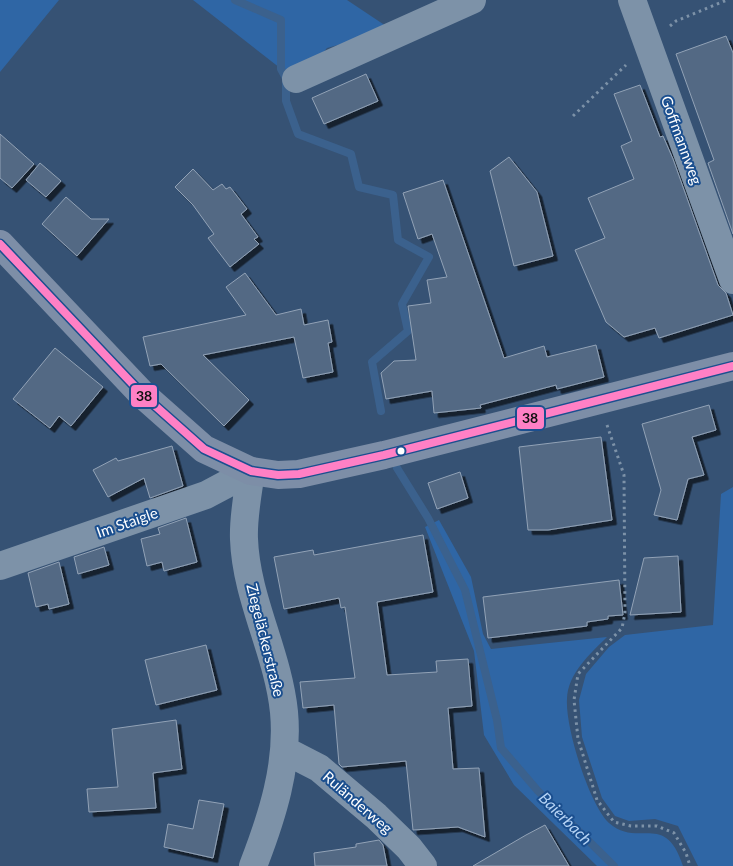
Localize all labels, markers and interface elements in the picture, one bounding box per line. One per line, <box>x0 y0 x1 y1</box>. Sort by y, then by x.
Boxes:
street label: Goffmannweg <box>658 93 706 187</box>
line badge: 38 <box>130 384 158 408</box>
text: 38 <box>136 387 152 404</box>
line badge: 38 <box>516 406 545 430</box>
text: 38 <box>522 409 538 426</box>
unlabelled marker <box>396 446 406 456</box>
street label: Im Staigle <box>94 503 160 541</box>
street label: Ziegeläckerstraße <box>243 582 289 699</box>
street label: Ruländerweg <box>320 767 397 837</box>
water label: Baierbach <box>536 788 596 848</box>

